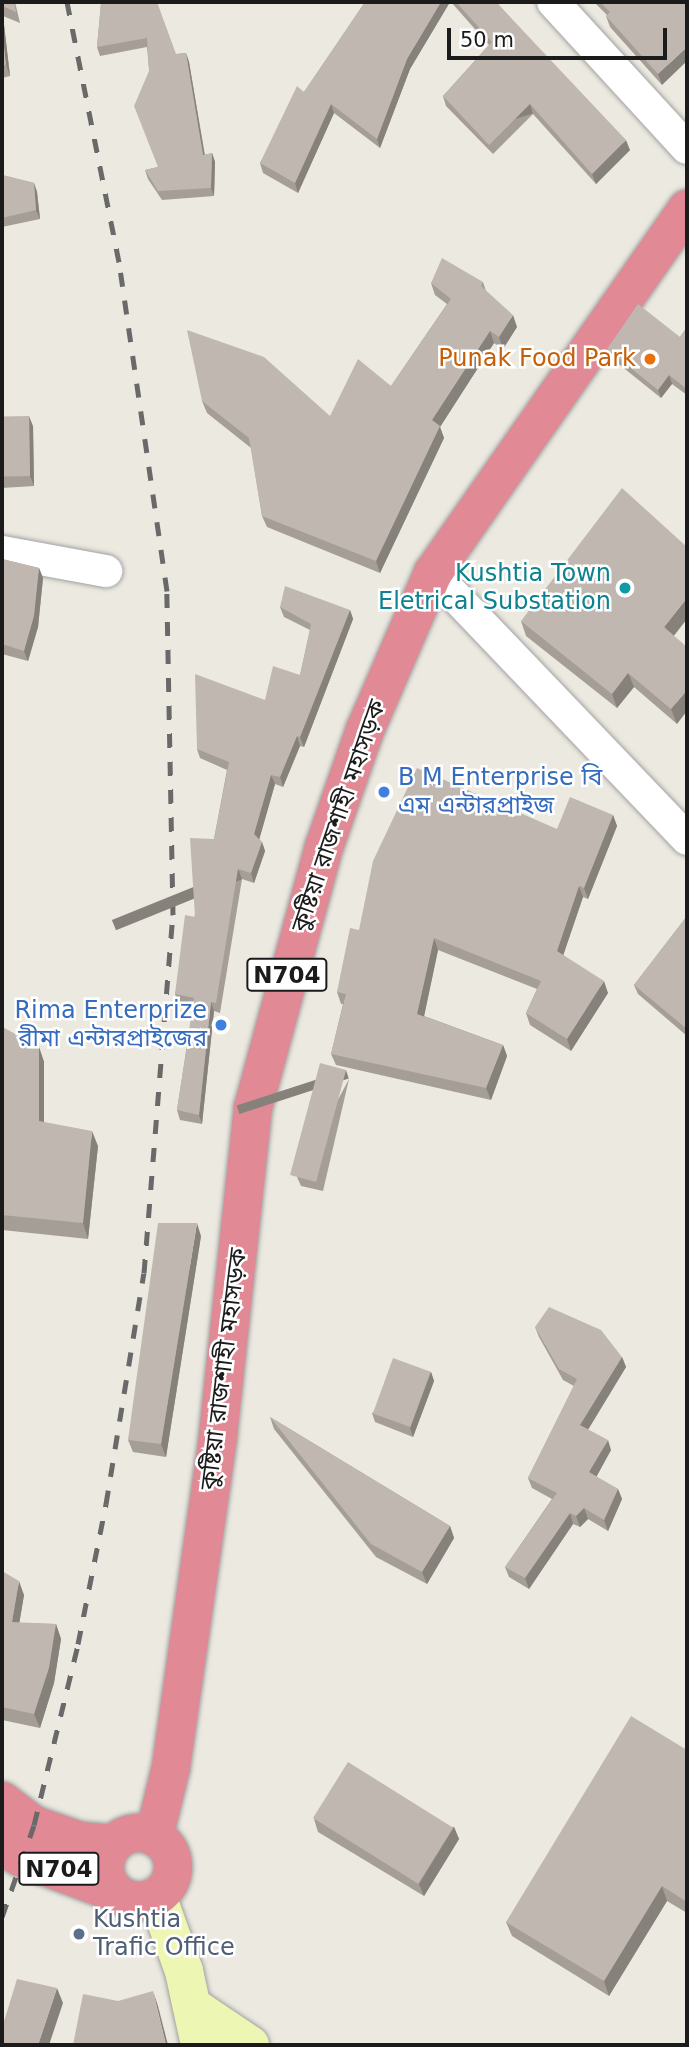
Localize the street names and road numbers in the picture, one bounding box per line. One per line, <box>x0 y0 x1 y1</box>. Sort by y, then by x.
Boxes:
street label: কুষ্টিয়া রাজশাহী মহাসড়ক <box>286 696 392 936</box>
road number: N704 <box>245 956 329 994</box>
street label: কুষ্টিয়া রাজশাহী মহাসড়ক <box>195 1246 253 1492</box>
road number: N704 <box>17 1850 101 1888</box>

